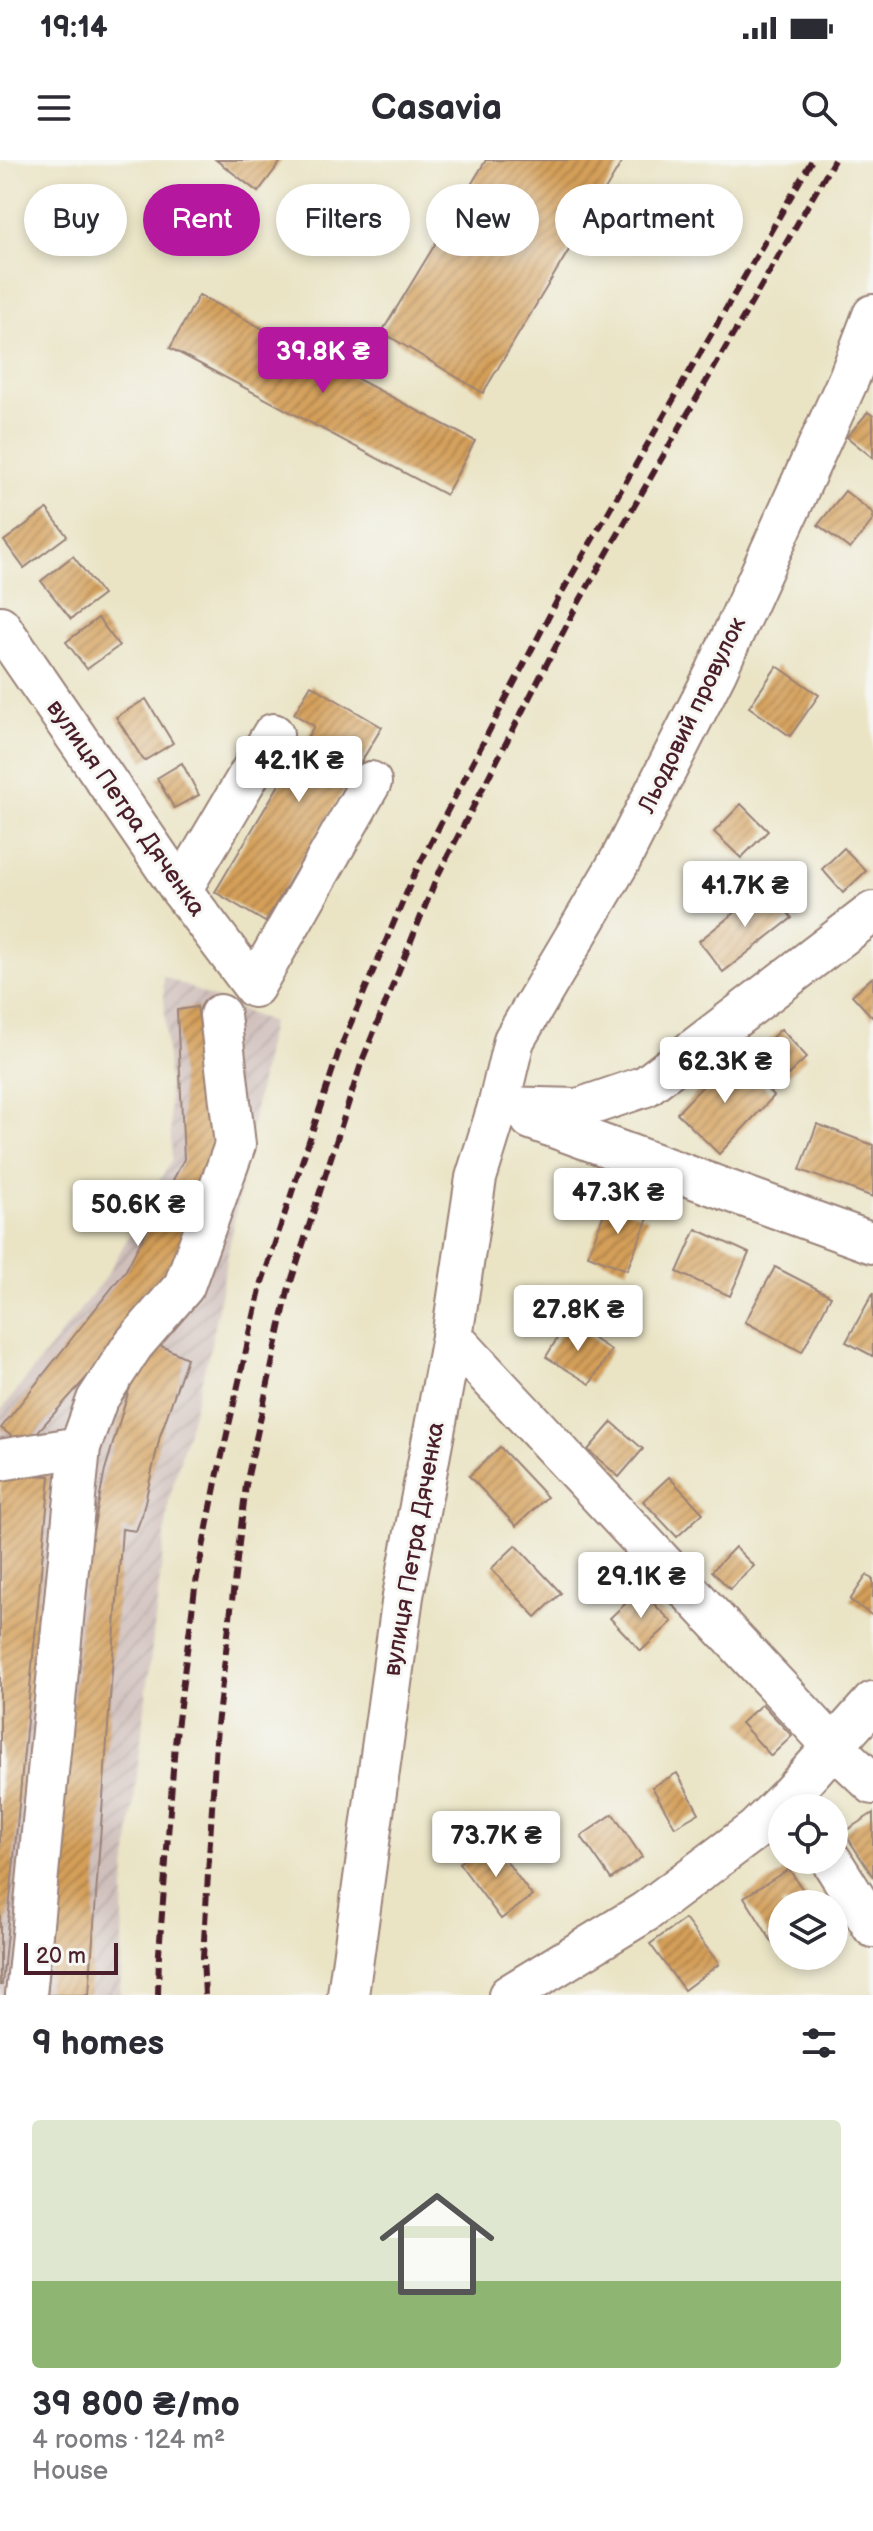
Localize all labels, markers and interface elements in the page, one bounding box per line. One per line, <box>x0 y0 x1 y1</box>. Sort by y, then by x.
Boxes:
text: 19:14 <box>40 10 108 46</box>
icon: menu <box>32 86 76 130</box>
icon: search <box>797 86 841 130</box>
text: Casavia <box>371 87 502 130</box>
chip: Buy <box>24 184 127 256</box>
chip: Rent <box>143 184 260 256</box>
chip: Filters <box>276 184 410 256</box>
chip: New <box>426 184 539 256</box>
chip: Apartment <box>555 184 743 256</box>
pin: 39.8K ₴ <box>249 327 397 395</box>
text: 39.8K ₴ <box>276 337 370 368</box>
street label: Льодовий провулок <box>631 612 752 819</box>
street label: вулиця Петра Дяченка <box>40 694 212 922</box>
pin: 42.1K ₴ <box>225 736 373 804</box>
text: 42.1K ₴ <box>254 746 344 777</box>
pin: 41.7K ₴ <box>671 861 819 929</box>
text: 41.7K ₴ <box>701 871 789 902</box>
pin: 62.3K ₴ <box>651 1037 799 1105</box>
text: 62.3K ₴ <box>678 1047 772 1078</box>
pin: 47.3K ₴ <box>544 1168 692 1236</box>
text: 47.3K ₴ <box>572 1178 664 1209</box>
pin: 50.6K ₴ <box>64 1180 212 1248</box>
text: 50.6K ₴ <box>91 1190 185 1221</box>
pin: 27.8K ₴ <box>504 1285 652 1353</box>
text: 27.8K ₴ <box>532 1295 624 1326</box>
street label: вулиця Петра Дяченка <box>377 1420 451 1678</box>
pin: 29.1K ₴ <box>567 1552 715 1620</box>
text: 29.1K ₴ <box>596 1562 686 1593</box>
map controls <box>768 1794 848 1970</box>
button: locate <box>768 1794 848 1874</box>
pin: 73.7K ₴ <box>422 1811 570 1879</box>
text: 73.7K ₴ <box>450 1821 542 1852</box>
button: layers <box>768 1890 848 1970</box>
scale bar <box>24 1939 118 1975</box>
text: 20 m <box>36 1943 86 1970</box>
icon: filters <box>797 2021 841 2065</box>
text: 9 homes <box>32 2023 164 2064</box>
icon: home <box>365 2172 509 2316</box>
text: 39 800 ₴/mo <box>32 2384 240 2425</box>
text: 4 rooms · 124 m² <box>32 2425 225 2456</box>
text: House <box>32 2456 108 2487</box>

